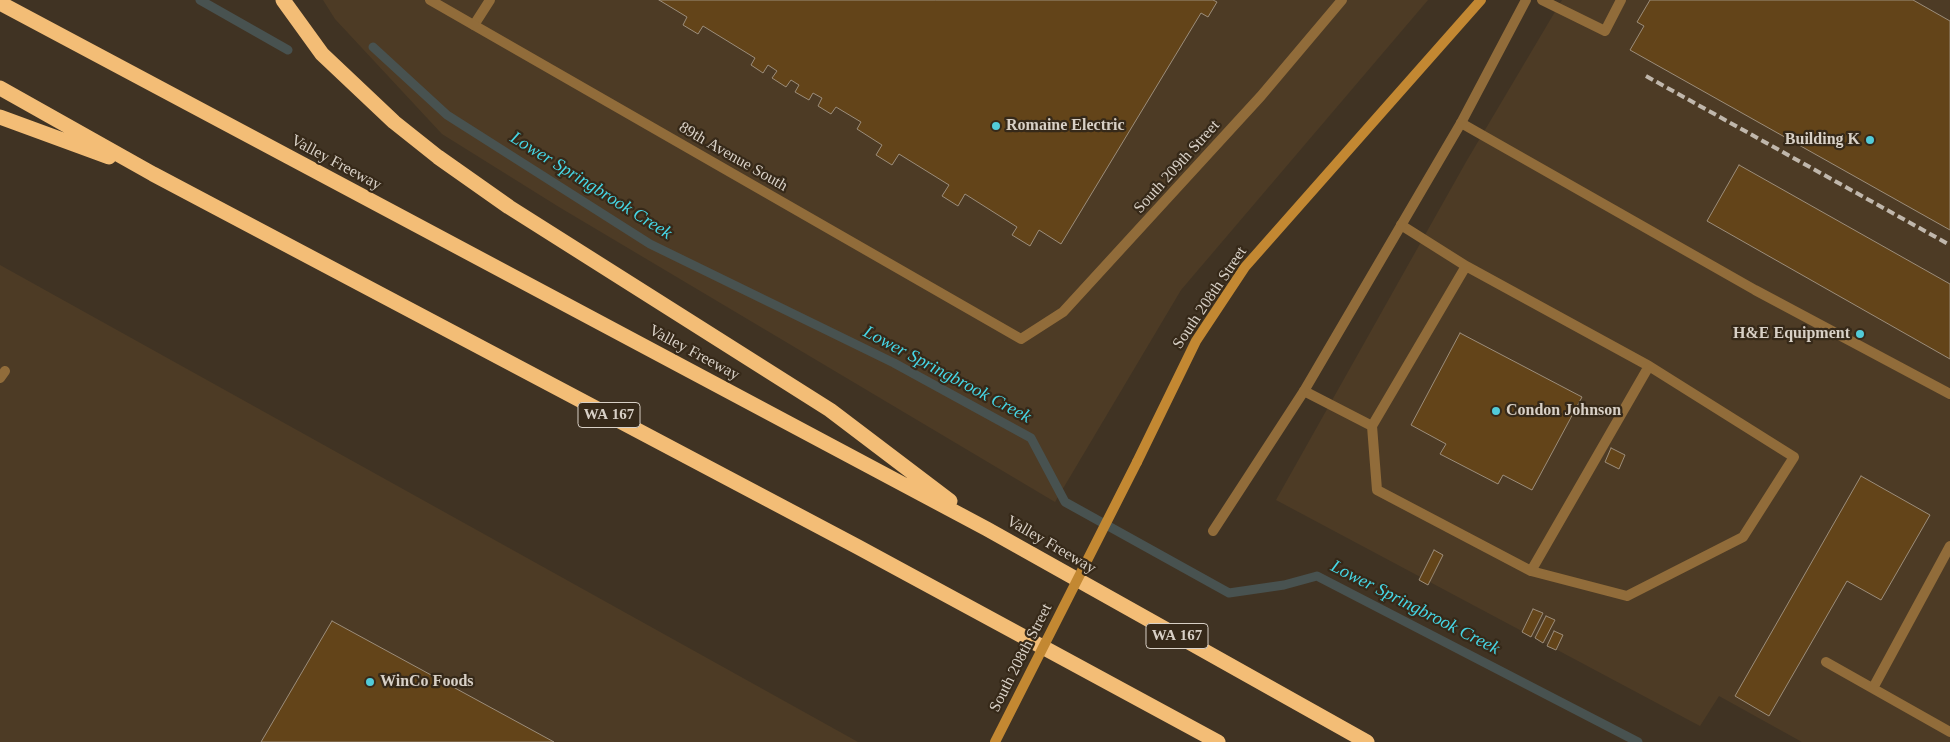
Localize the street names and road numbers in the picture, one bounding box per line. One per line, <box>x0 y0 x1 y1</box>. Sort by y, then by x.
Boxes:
street label: South 209th Street <box>1130 116 1224 218</box>
street label: 89th Avenue South <box>675 118 791 196</box>
street label: Valley Freeway <box>287 131 385 195</box>
street label: South 208th Street <box>1169 243 1251 353</box>
street label: Valley Freeway <box>645 321 743 385</box>
road number: WA 167 <box>578 402 640 428</box>
street label: Valley Freeway <box>1003 512 1099 578</box>
street label: South 208th Street <box>985 601 1057 715</box>
road number: WA 167 <box>1146 624 1208 648</box>

